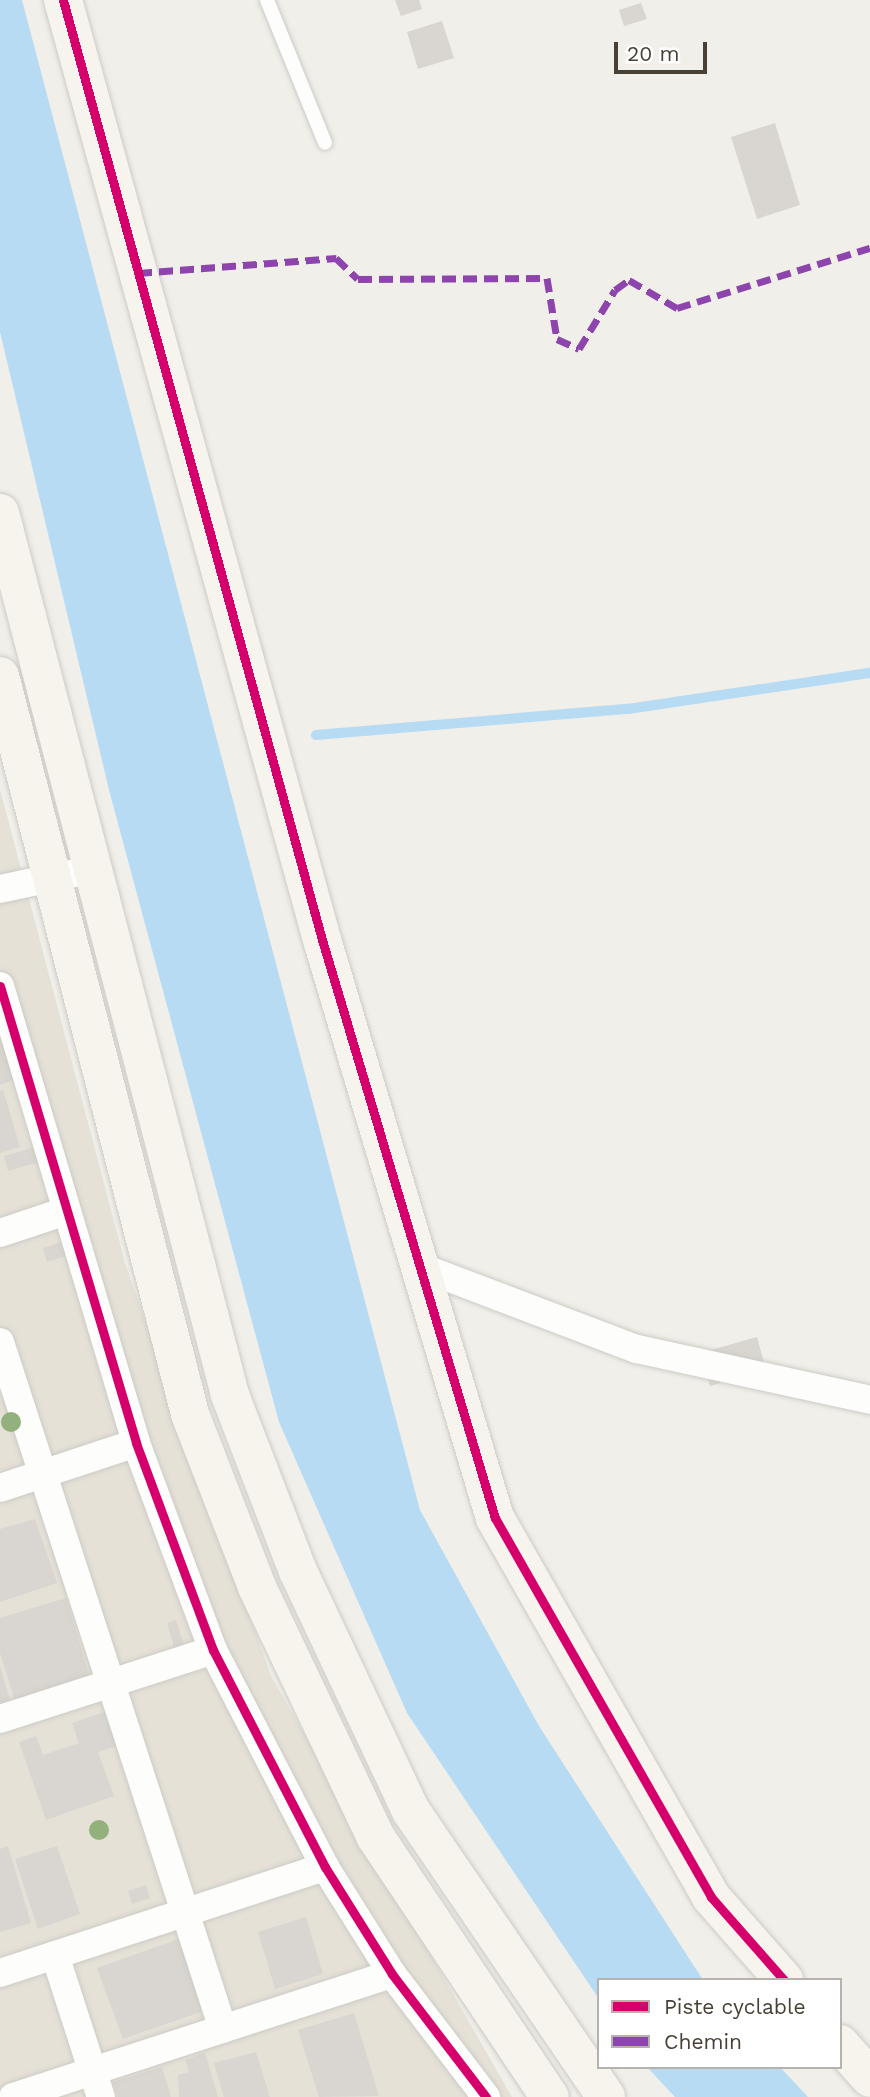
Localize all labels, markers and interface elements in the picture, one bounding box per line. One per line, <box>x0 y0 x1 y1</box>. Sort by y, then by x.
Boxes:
scale bar <box>618 28 711 72</box>
text: 20 m <box>627 41 679 66</box>
legend <box>597 1978 842 2069</box>
text: Piste cyclable <box>664 1994 806 2019</box>
text: Chemin <box>664 2029 742 2054</box>

